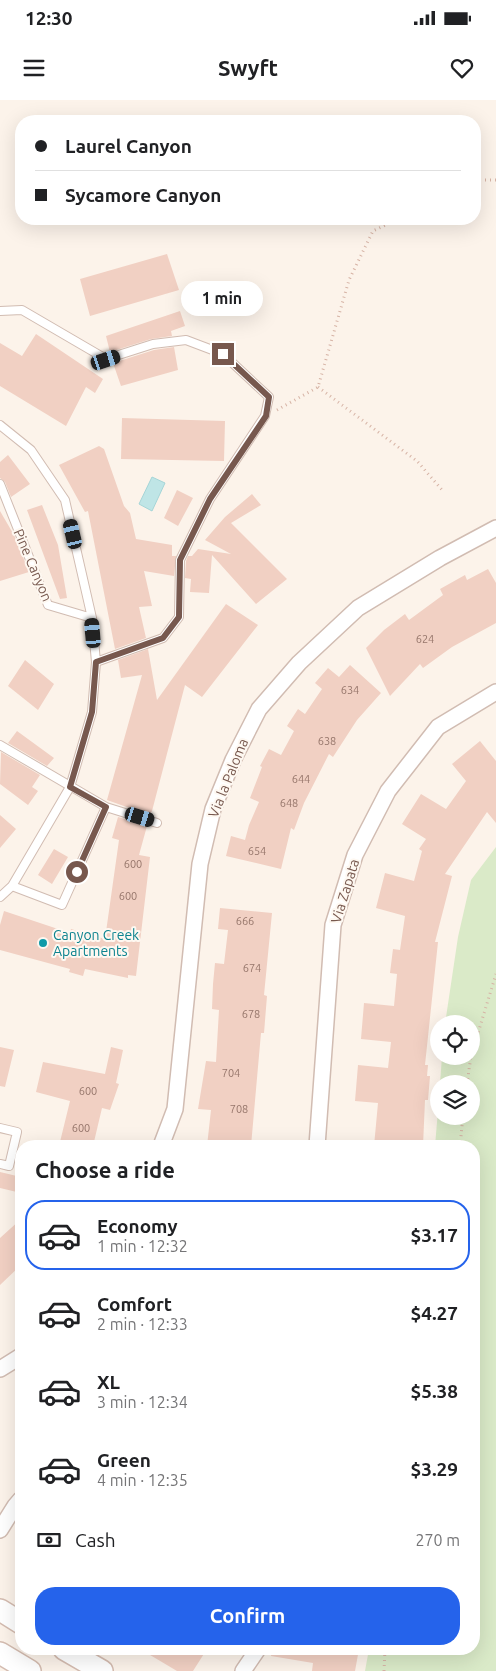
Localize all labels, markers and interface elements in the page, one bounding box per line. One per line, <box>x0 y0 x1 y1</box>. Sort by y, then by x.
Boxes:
text: 12:30 <box>25 7 73 29</box>
icon: menu <box>20 54 48 82</box>
icon: heart <box>448 54 476 82</box>
text: Swyft <box>218 55 278 80</box>
text: Laurel Canyon <box>65 135 192 157</box>
text: Sycamore Canyon <box>65 184 221 206</box>
callout: 1 min <box>182 282 264 316</box>
text: 1 min <box>202 289 242 307</box>
route end <box>212 343 234 365</box>
car <box>89 348 122 372</box>
car <box>62 518 83 550</box>
street label: Pine Canyon <box>11 526 55 604</box>
car <box>84 617 101 649</box>
house number: 624 <box>416 633 434 645</box>
house number: 634 <box>341 684 359 696</box>
house number: 638 <box>318 735 336 747</box>
street label: Via la Paloma <box>205 736 251 820</box>
house number: 644 <box>292 773 310 785</box>
house number: 648 <box>280 797 298 809</box>
car <box>123 805 156 829</box>
house number: 654 <box>248 845 266 857</box>
street label: Via Zapata <box>328 857 362 925</box>
house number: 600 <box>124 858 142 870</box>
route start <box>66 861 88 883</box>
house number: 600 <box>119 890 137 902</box>
house number: 666 <box>236 915 254 927</box>
place label: Canyon Creek Apartments <box>53 927 139 959</box>
marker: Canyon Creek Apartments <box>37 937 49 949</box>
house number: 674 <box>243 962 261 974</box>
house number: 678 <box>242 1008 260 1020</box>
map controls <box>430 1015 480 1125</box>
button: locate <box>430 1015 480 1065</box>
house number: 704 <box>222 1067 240 1079</box>
button: layers <box>430 1075 480 1125</box>
house number: 600 <box>79 1085 97 1097</box>
house number: 708 <box>230 1103 248 1115</box>
house number: 600 <box>72 1122 90 1134</box>
text: Choose a ride <box>35 1157 175 1182</box>
icon: car <box>37 1213 82 1258</box>
text: Economy <box>97 1215 178 1237</box>
text: $3.17 <box>410 1224 458 1246</box>
text: 1 min · 12:32 <box>97 1237 188 1255</box>
icon: car <box>37 1291 82 1336</box>
text: Comfort <box>97 1293 172 1315</box>
text: $4.27 <box>410 1302 458 1324</box>
text: 2 min · 12:33 <box>97 1315 188 1333</box>
icon: car <box>37 1369 82 1414</box>
text: XL <box>97 1371 120 1393</box>
text: $5.38 <box>410 1380 458 1402</box>
text: 3 min · 12:34 <box>97 1393 188 1411</box>
icon: car <box>37 1447 82 1492</box>
text: Green <box>97 1449 151 1471</box>
text: $3.29 <box>410 1458 458 1480</box>
text: 4 min · 12:35 <box>97 1471 188 1489</box>
icon: cash <box>35 1526 63 1554</box>
text: Cash <box>75 1529 116 1551</box>
text: 270 m <box>415 1531 460 1549</box>
button: Confirm <box>35 1587 460 1645</box>

